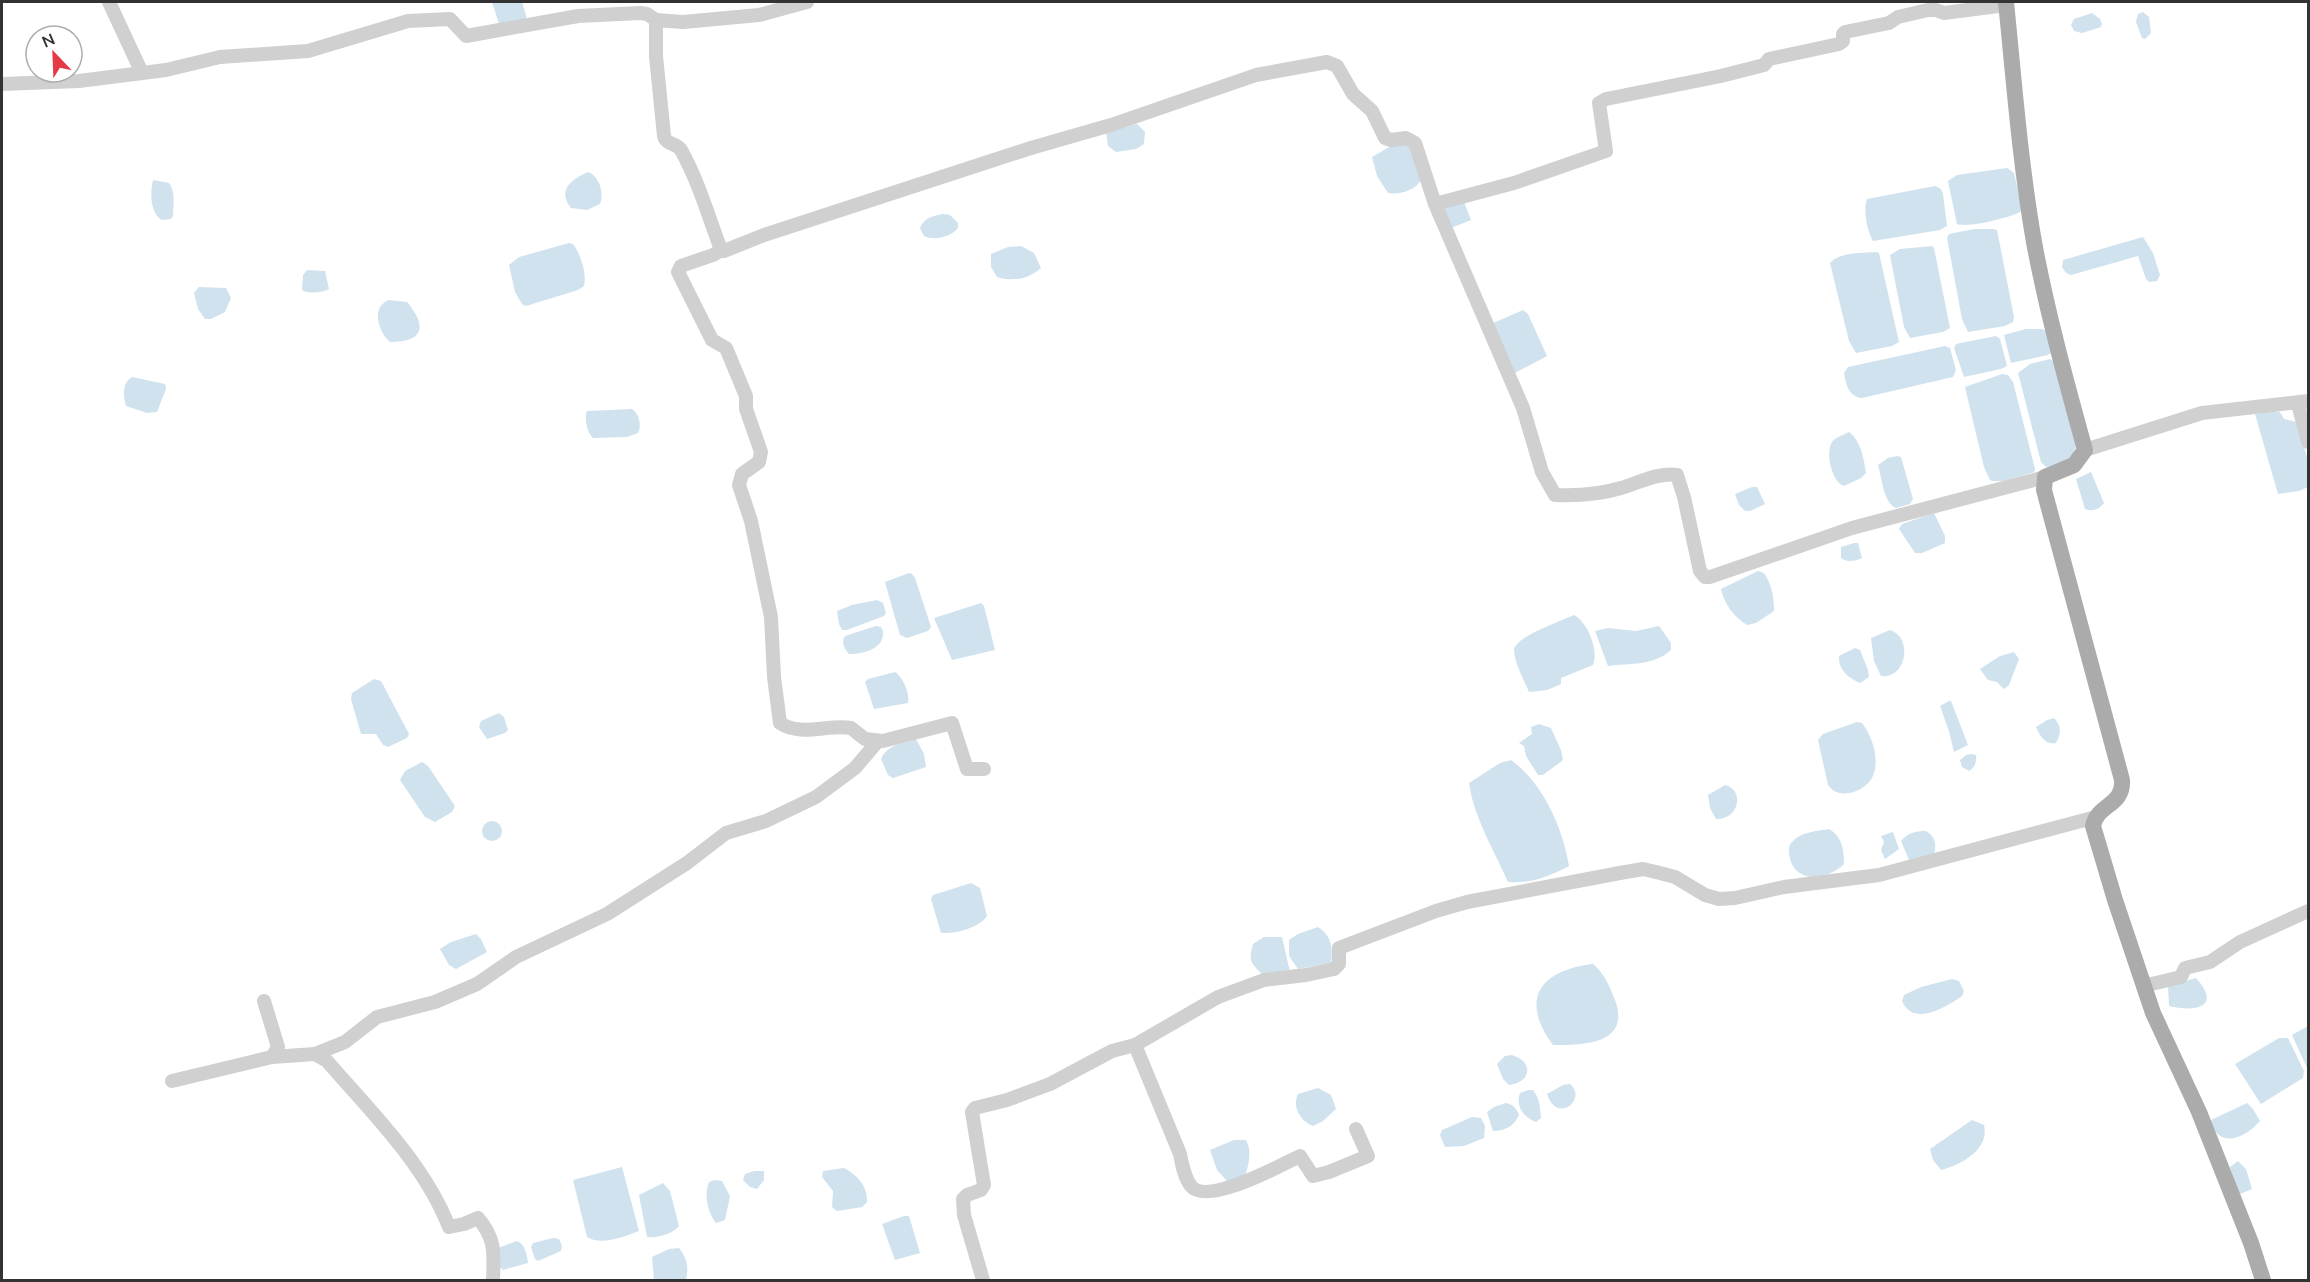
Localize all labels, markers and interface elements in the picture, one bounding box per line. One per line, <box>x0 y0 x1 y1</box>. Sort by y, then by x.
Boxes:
north arrow <box>24 24 84 84</box>
text: N <box>39 29 58 52</box>

